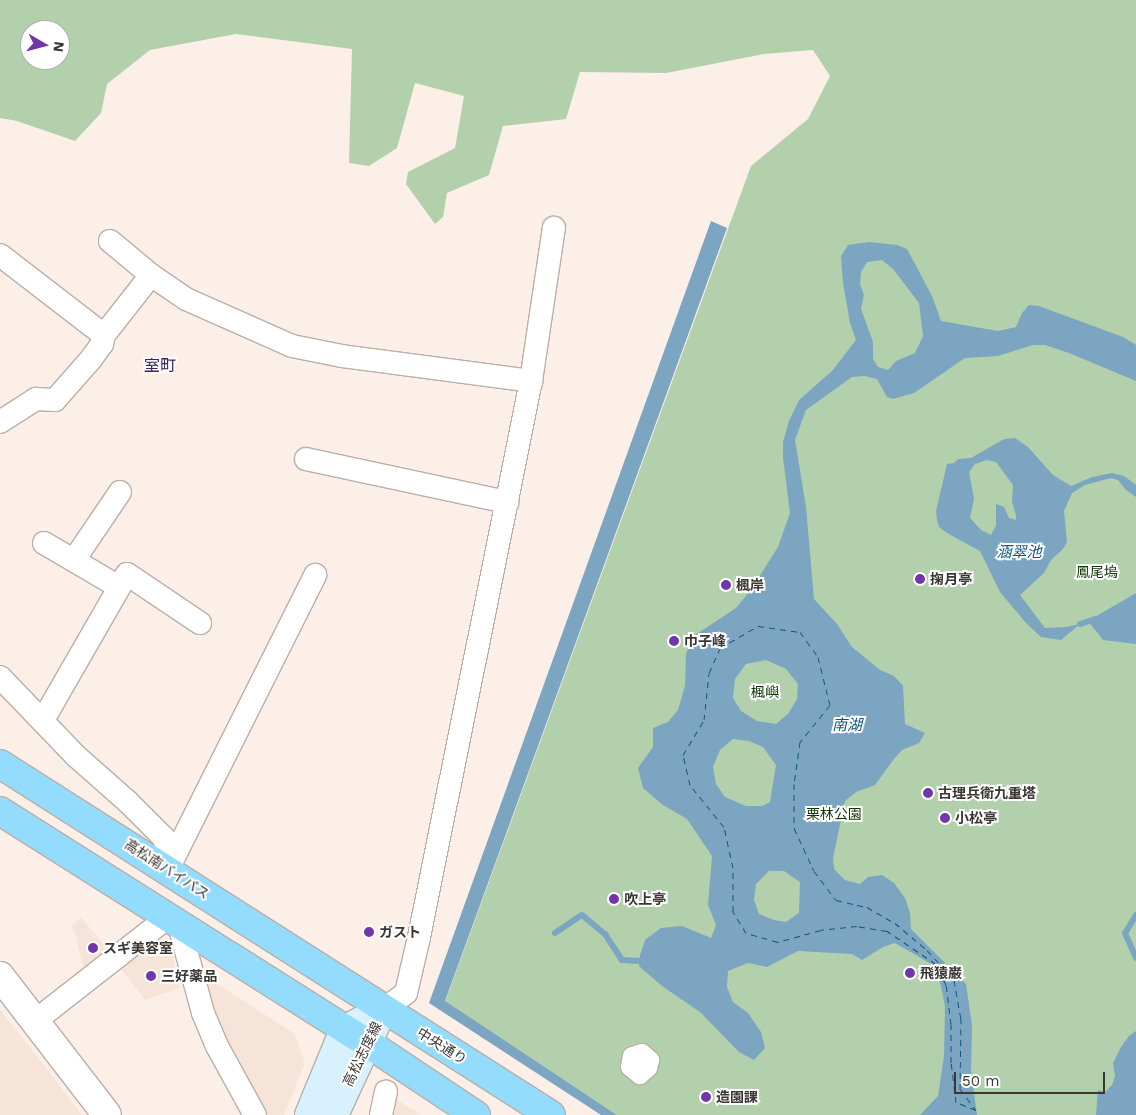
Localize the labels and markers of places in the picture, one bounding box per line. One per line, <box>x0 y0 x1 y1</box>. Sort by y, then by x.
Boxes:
place label: 掬月亭 <box>930 571 972 587</box>
marker: 掬月亭 <box>914 573 926 585</box>
place label: 楓岸 <box>736 577 764 593</box>
marker: 楓岸 <box>720 579 732 591</box>
place label: 巾子峰 <box>684 633 726 649</box>
marker: 巾子峰 <box>668 635 680 647</box>
place label: 古理兵衛九重塔 <box>938 785 1036 801</box>
marker: 古理兵衛九重塔 <box>922 787 934 799</box>
place label: 小松亭 <box>955 810 997 826</box>
marker: 小松亭 <box>939 812 951 824</box>
place label: 吹上亭 <box>624 891 666 907</box>
marker: 吹上亭 <box>608 893 620 905</box>
place label: ガスト <box>379 924 421 940</box>
marker: ガスト <box>363 926 375 938</box>
place label: スギ美容室 <box>103 940 173 956</box>
marker: スギ美容室 <box>87 942 99 954</box>
place label: 飛猿巌 <box>920 965 962 981</box>
marker: 飛猿巌 <box>904 967 916 979</box>
place label: 三好薬品 <box>161 968 217 984</box>
marker: 三好薬品 <box>145 970 157 982</box>
place label: 造園課 <box>716 1089 758 1105</box>
marker: 造園課 <box>700 1091 712 1103</box>

